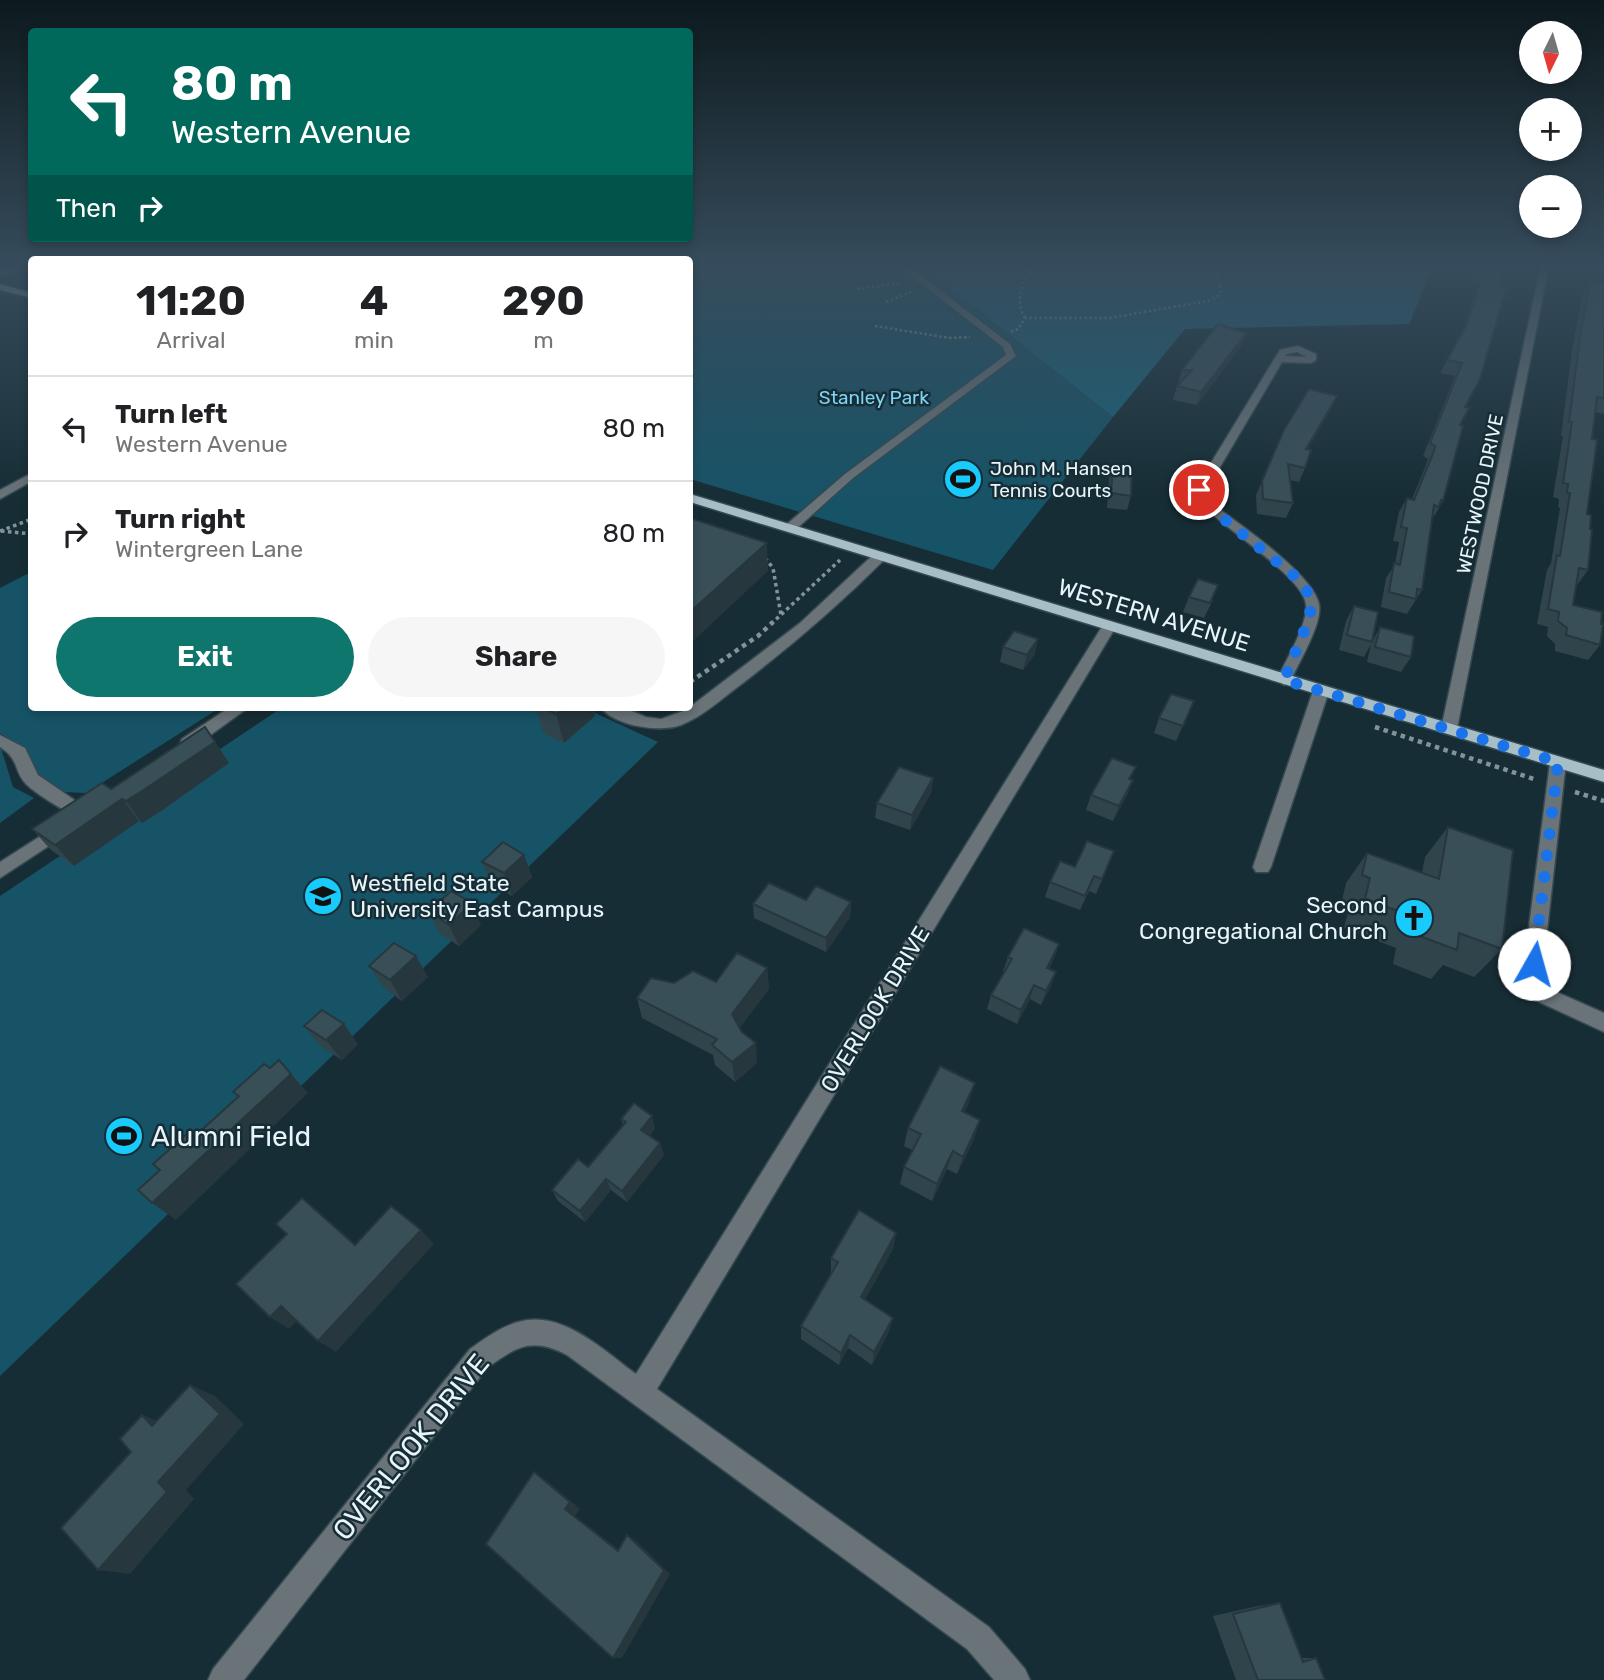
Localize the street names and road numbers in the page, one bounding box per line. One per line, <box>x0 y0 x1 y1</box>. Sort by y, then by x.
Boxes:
street label: WESTWOOD DRIVE <box>1452 412 1508 576</box>
street label: WESTERN AVENUE <box>1055 572 1253 658</box>
street label: OVERLOOK DRIVE <box>814 921 936 1097</box>
street label: OVERLOOK DRIVE <box>326 1347 496 1547</box>

